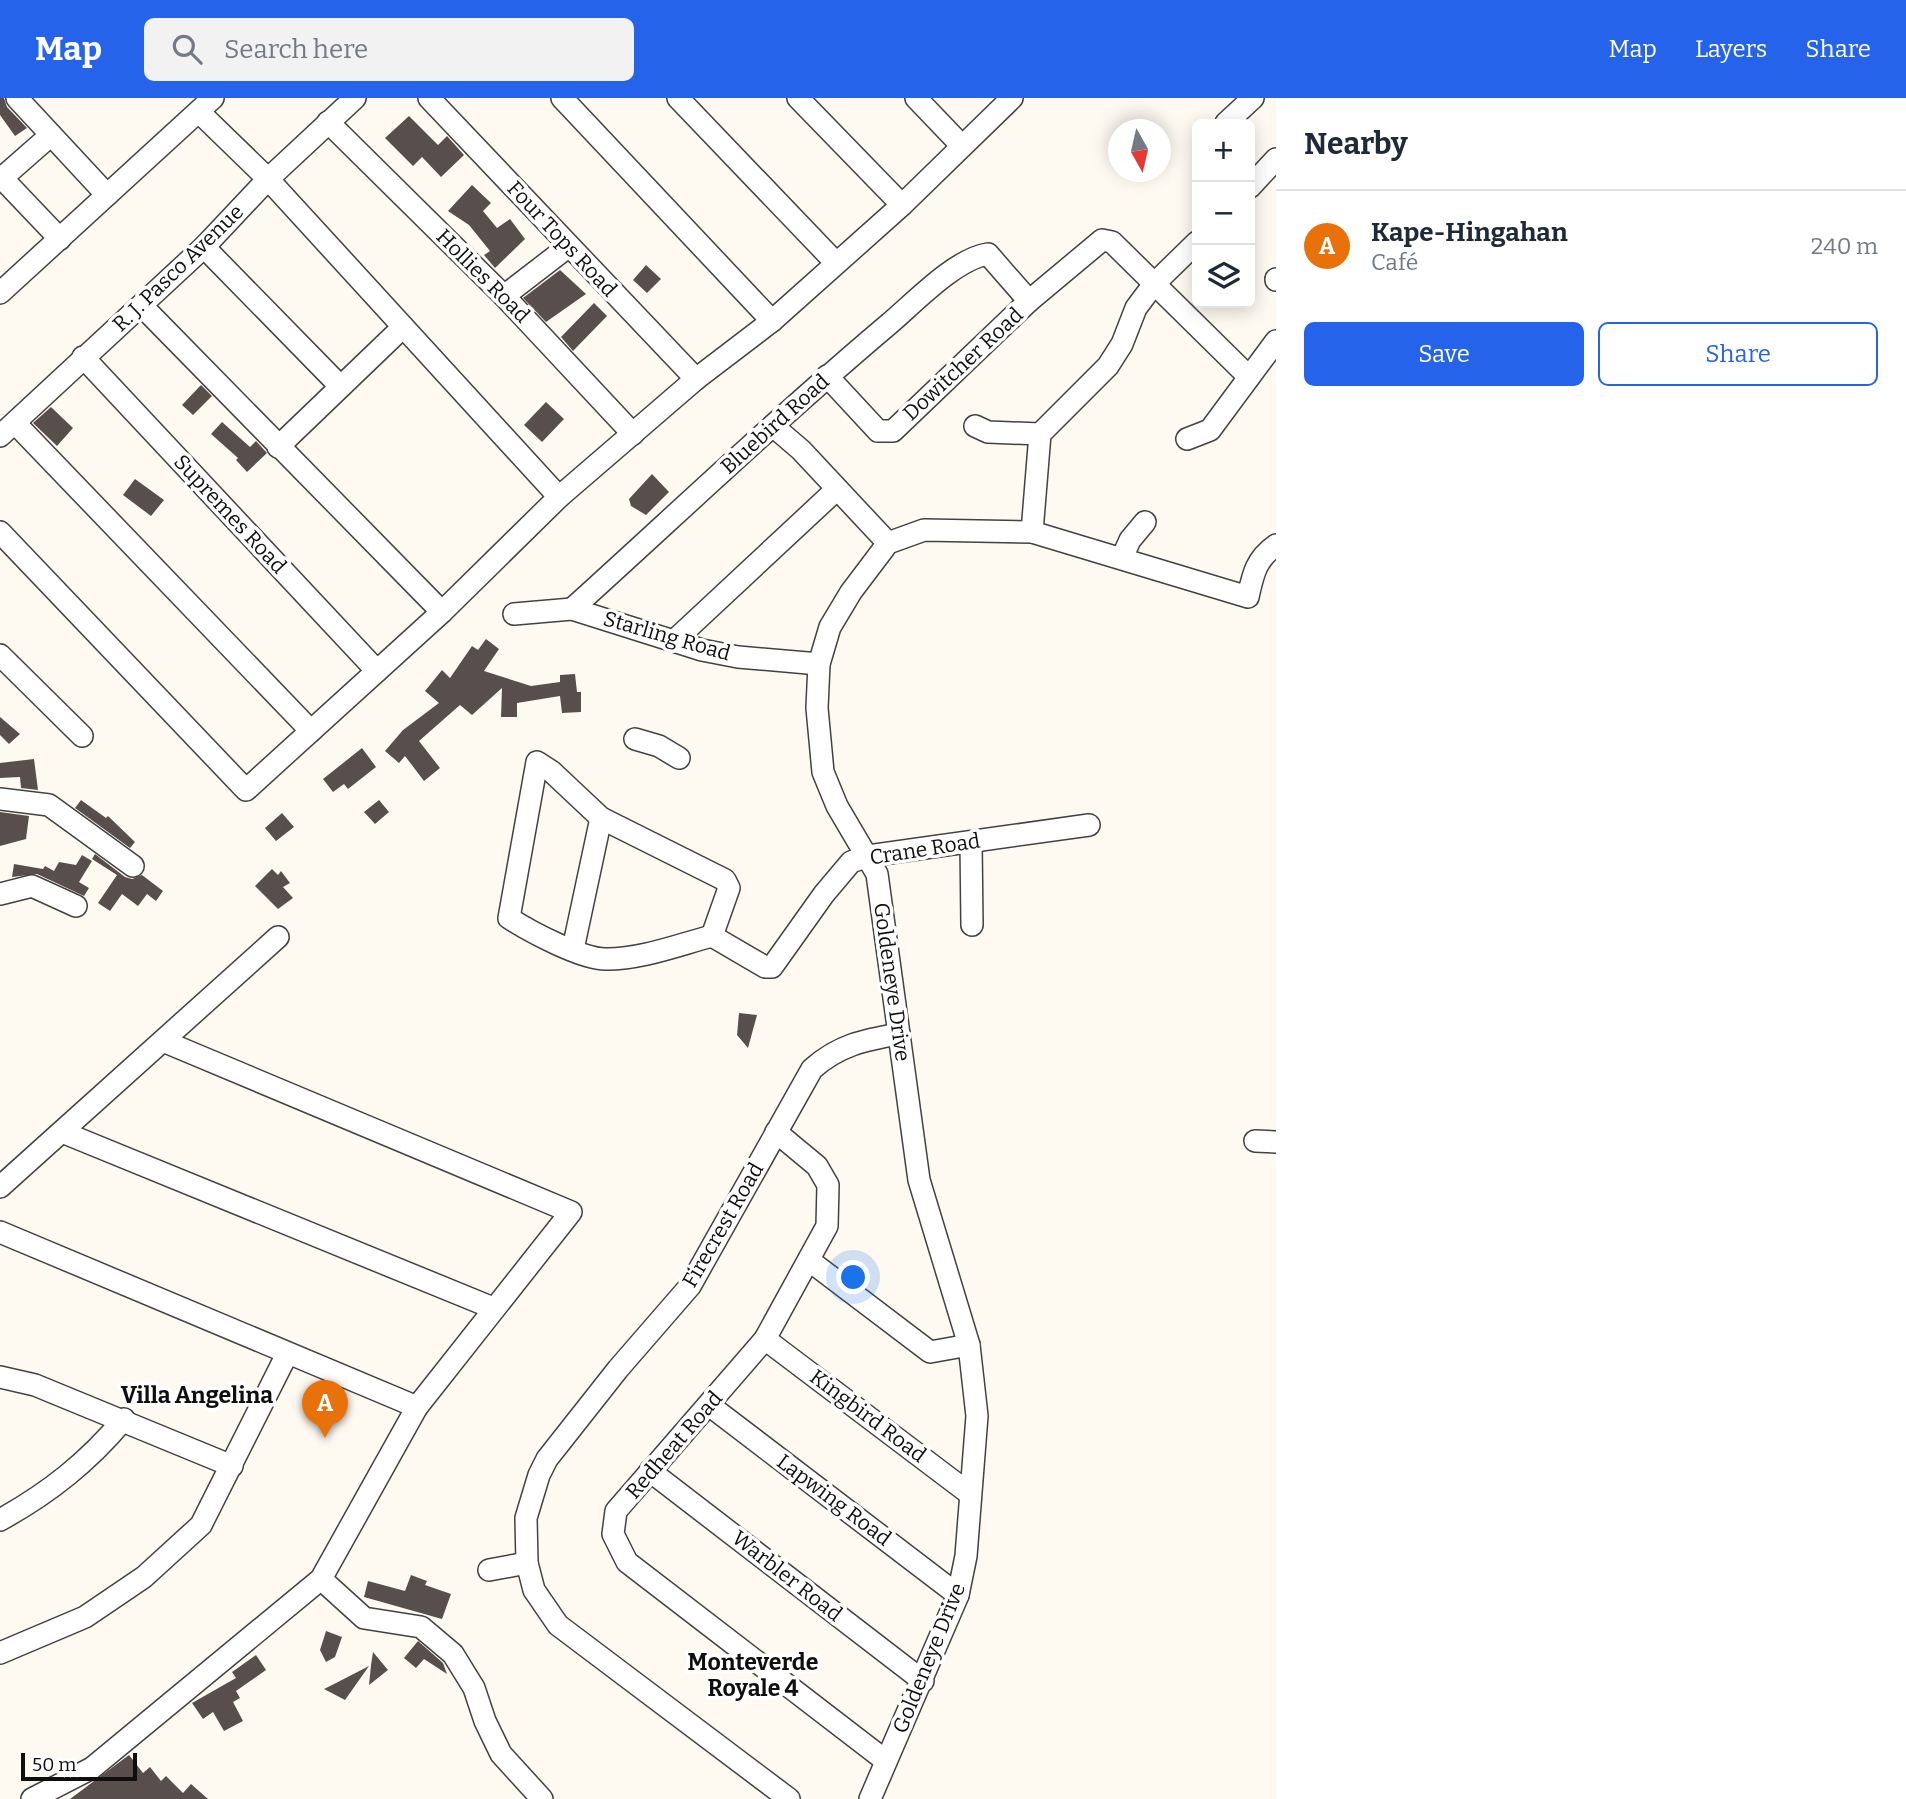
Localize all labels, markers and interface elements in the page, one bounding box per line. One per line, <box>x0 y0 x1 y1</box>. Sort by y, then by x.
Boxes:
search box <box>144 18 634 81</box>
text: Map <box>35 29 102 69</box>
icon: search <box>168 30 206 68</box>
text: Search here <box>224 34 368 65</box>
text: Map <box>1609 35 1657 63</box>
text: Layers <box>1695 35 1767 63</box>
text: Share <box>1805 35 1871 63</box>
north arrow <box>1108 119 1171 182</box>
map controls <box>1192 119 1255 308</box>
button: + <box>1192 119 1255 182</box>
text: Nearby <box>1304 126 1408 162</box>
street label: Four Tops Road <box>502 176 622 302</box>
button: − <box>1192 182 1255 245</box>
street label: R. J. Pasco Avenue <box>107 199 249 337</box>
text: Kape-Hingahan <box>1371 217 1568 248</box>
street label: Hollies Road <box>431 224 535 328</box>
text: A <box>1319 232 1335 260</box>
text: 240 m <box>1811 232 1878 260</box>
button: layers <box>1192 245 1255 308</box>
text: Café <box>1371 248 1418 276</box>
street label: Dowitcher Road <box>898 302 1028 426</box>
button: Save <box>1304 322 1584 386</box>
button: Share <box>1598 322 1878 386</box>
street label: Bluebird Road <box>715 368 835 480</box>
street label: Supremes Road <box>168 449 292 579</box>
street label: Starling Road <box>600 605 734 667</box>
street label: Crane Road <box>868 827 982 871</box>
street label: Goldeneye Drive <box>868 901 916 1063</box>
street label: Firecrest Road <box>677 1158 769 1292</box>
your location <box>836 1260 870 1294</box>
street label: Kingbird Road <box>805 1364 931 1468</box>
pin: A <box>302 1380 348 1438</box>
district label: Villa Angelina <box>121 1381 273 1409</box>
street label: Redheat Road <box>620 1386 728 1504</box>
street label: Lapwing Road <box>772 1449 896 1551</box>
street label: Warbler Road <box>727 1525 847 1627</box>
street label: Goldeneye Drive <box>887 1579 971 1737</box>
district label: Monteverde Royale 4 <box>688 1648 818 1702</box>
scale bar <box>21 1750 136 1782</box>
text: 50 m <box>32 1753 76 1776</box>

